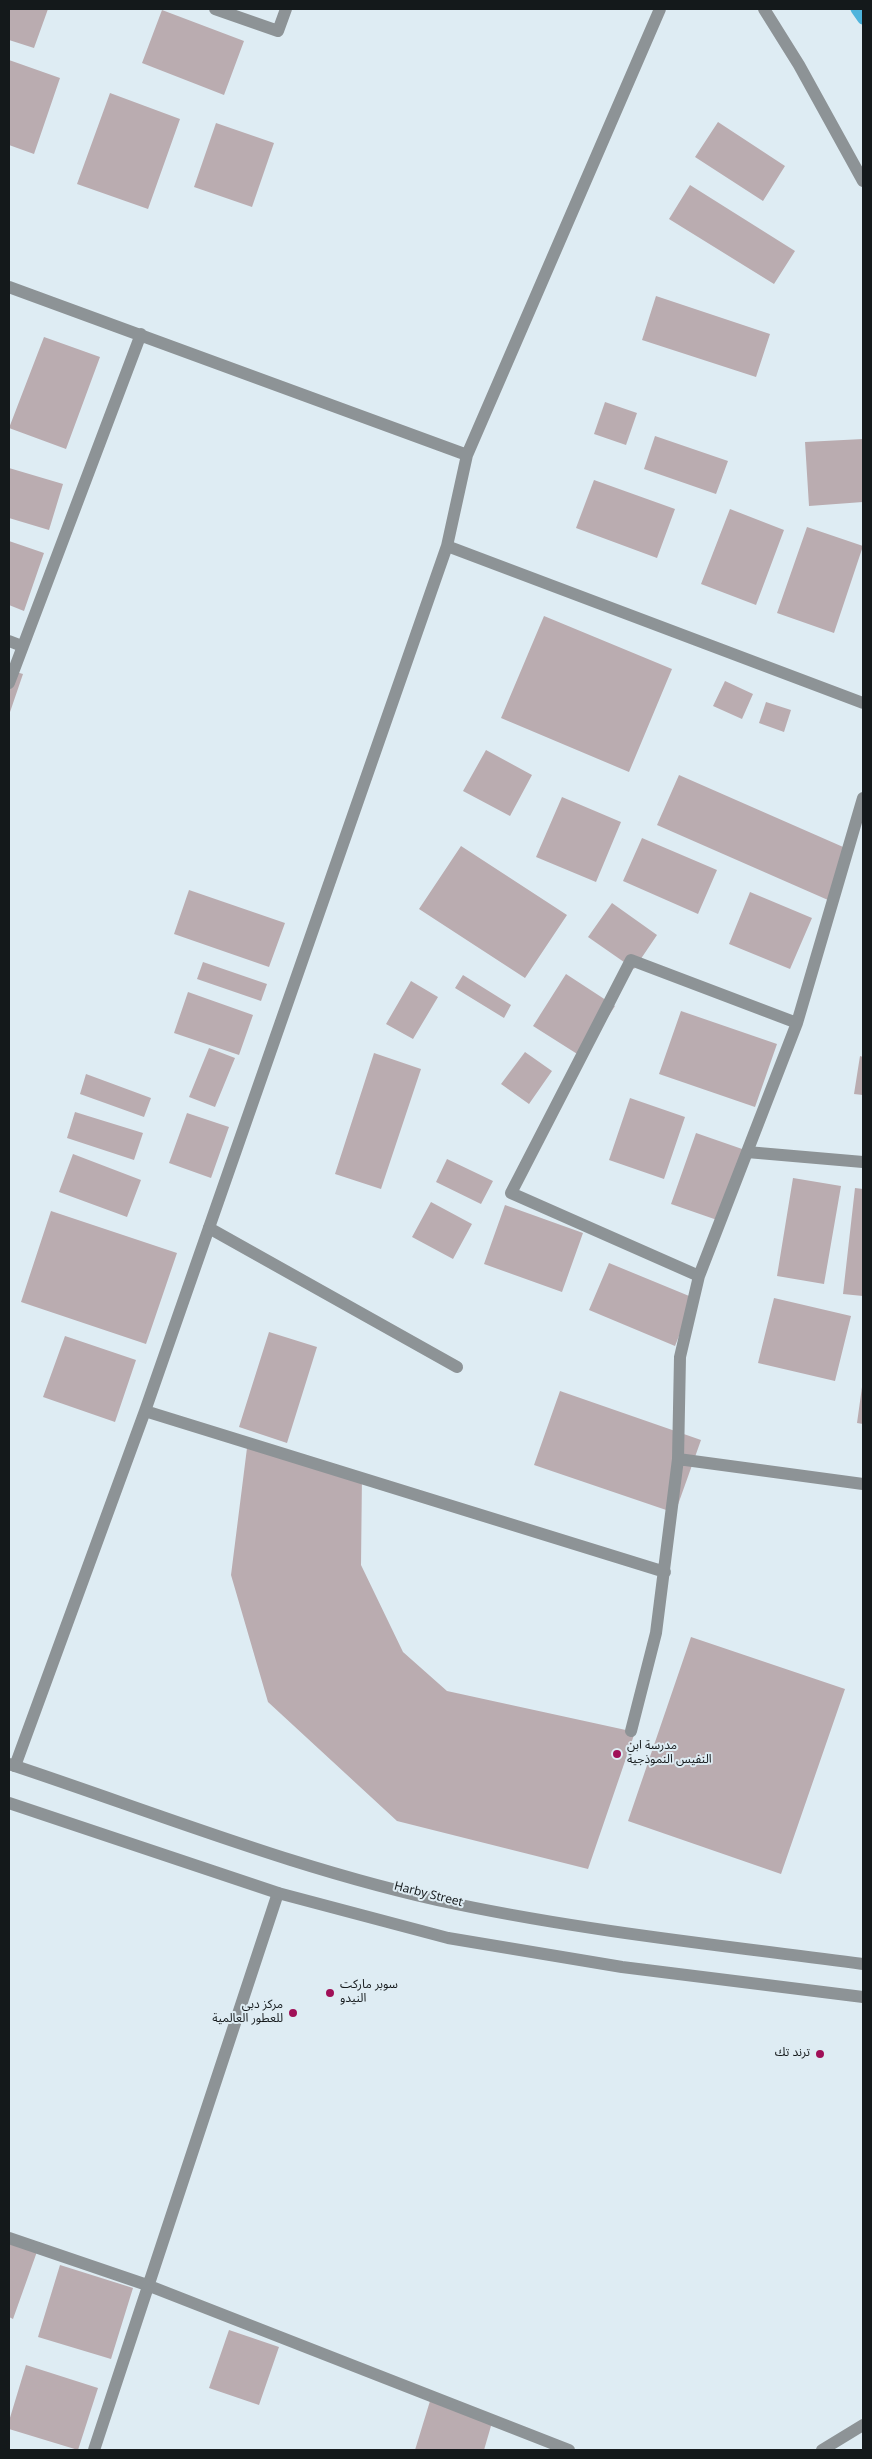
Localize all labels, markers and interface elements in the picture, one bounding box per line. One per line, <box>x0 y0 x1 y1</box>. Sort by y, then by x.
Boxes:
place label: مدرسة ابن النفيس النموذجية <box>627 1740 712 1768</box>
marker: مدرسة ابن النفيس النموذجية <box>611 1748 623 1760</box>
street label: Harby Street <box>392 1880 464 1912</box>
place label: سوبر ماركت النيدو <box>340 1979 398 2007</box>
marker: سوبر ماركت النيدو <box>324 1987 336 1999</box>
place label: مركز دبي للعطور العالمية <box>212 1999 283 2027</box>
marker: مركز دبي للعطور العالمية <box>287 2007 299 2019</box>
place label: ترند تك <box>775 2047 810 2061</box>
marker: ترند تك <box>814 2048 826 2060</box>

